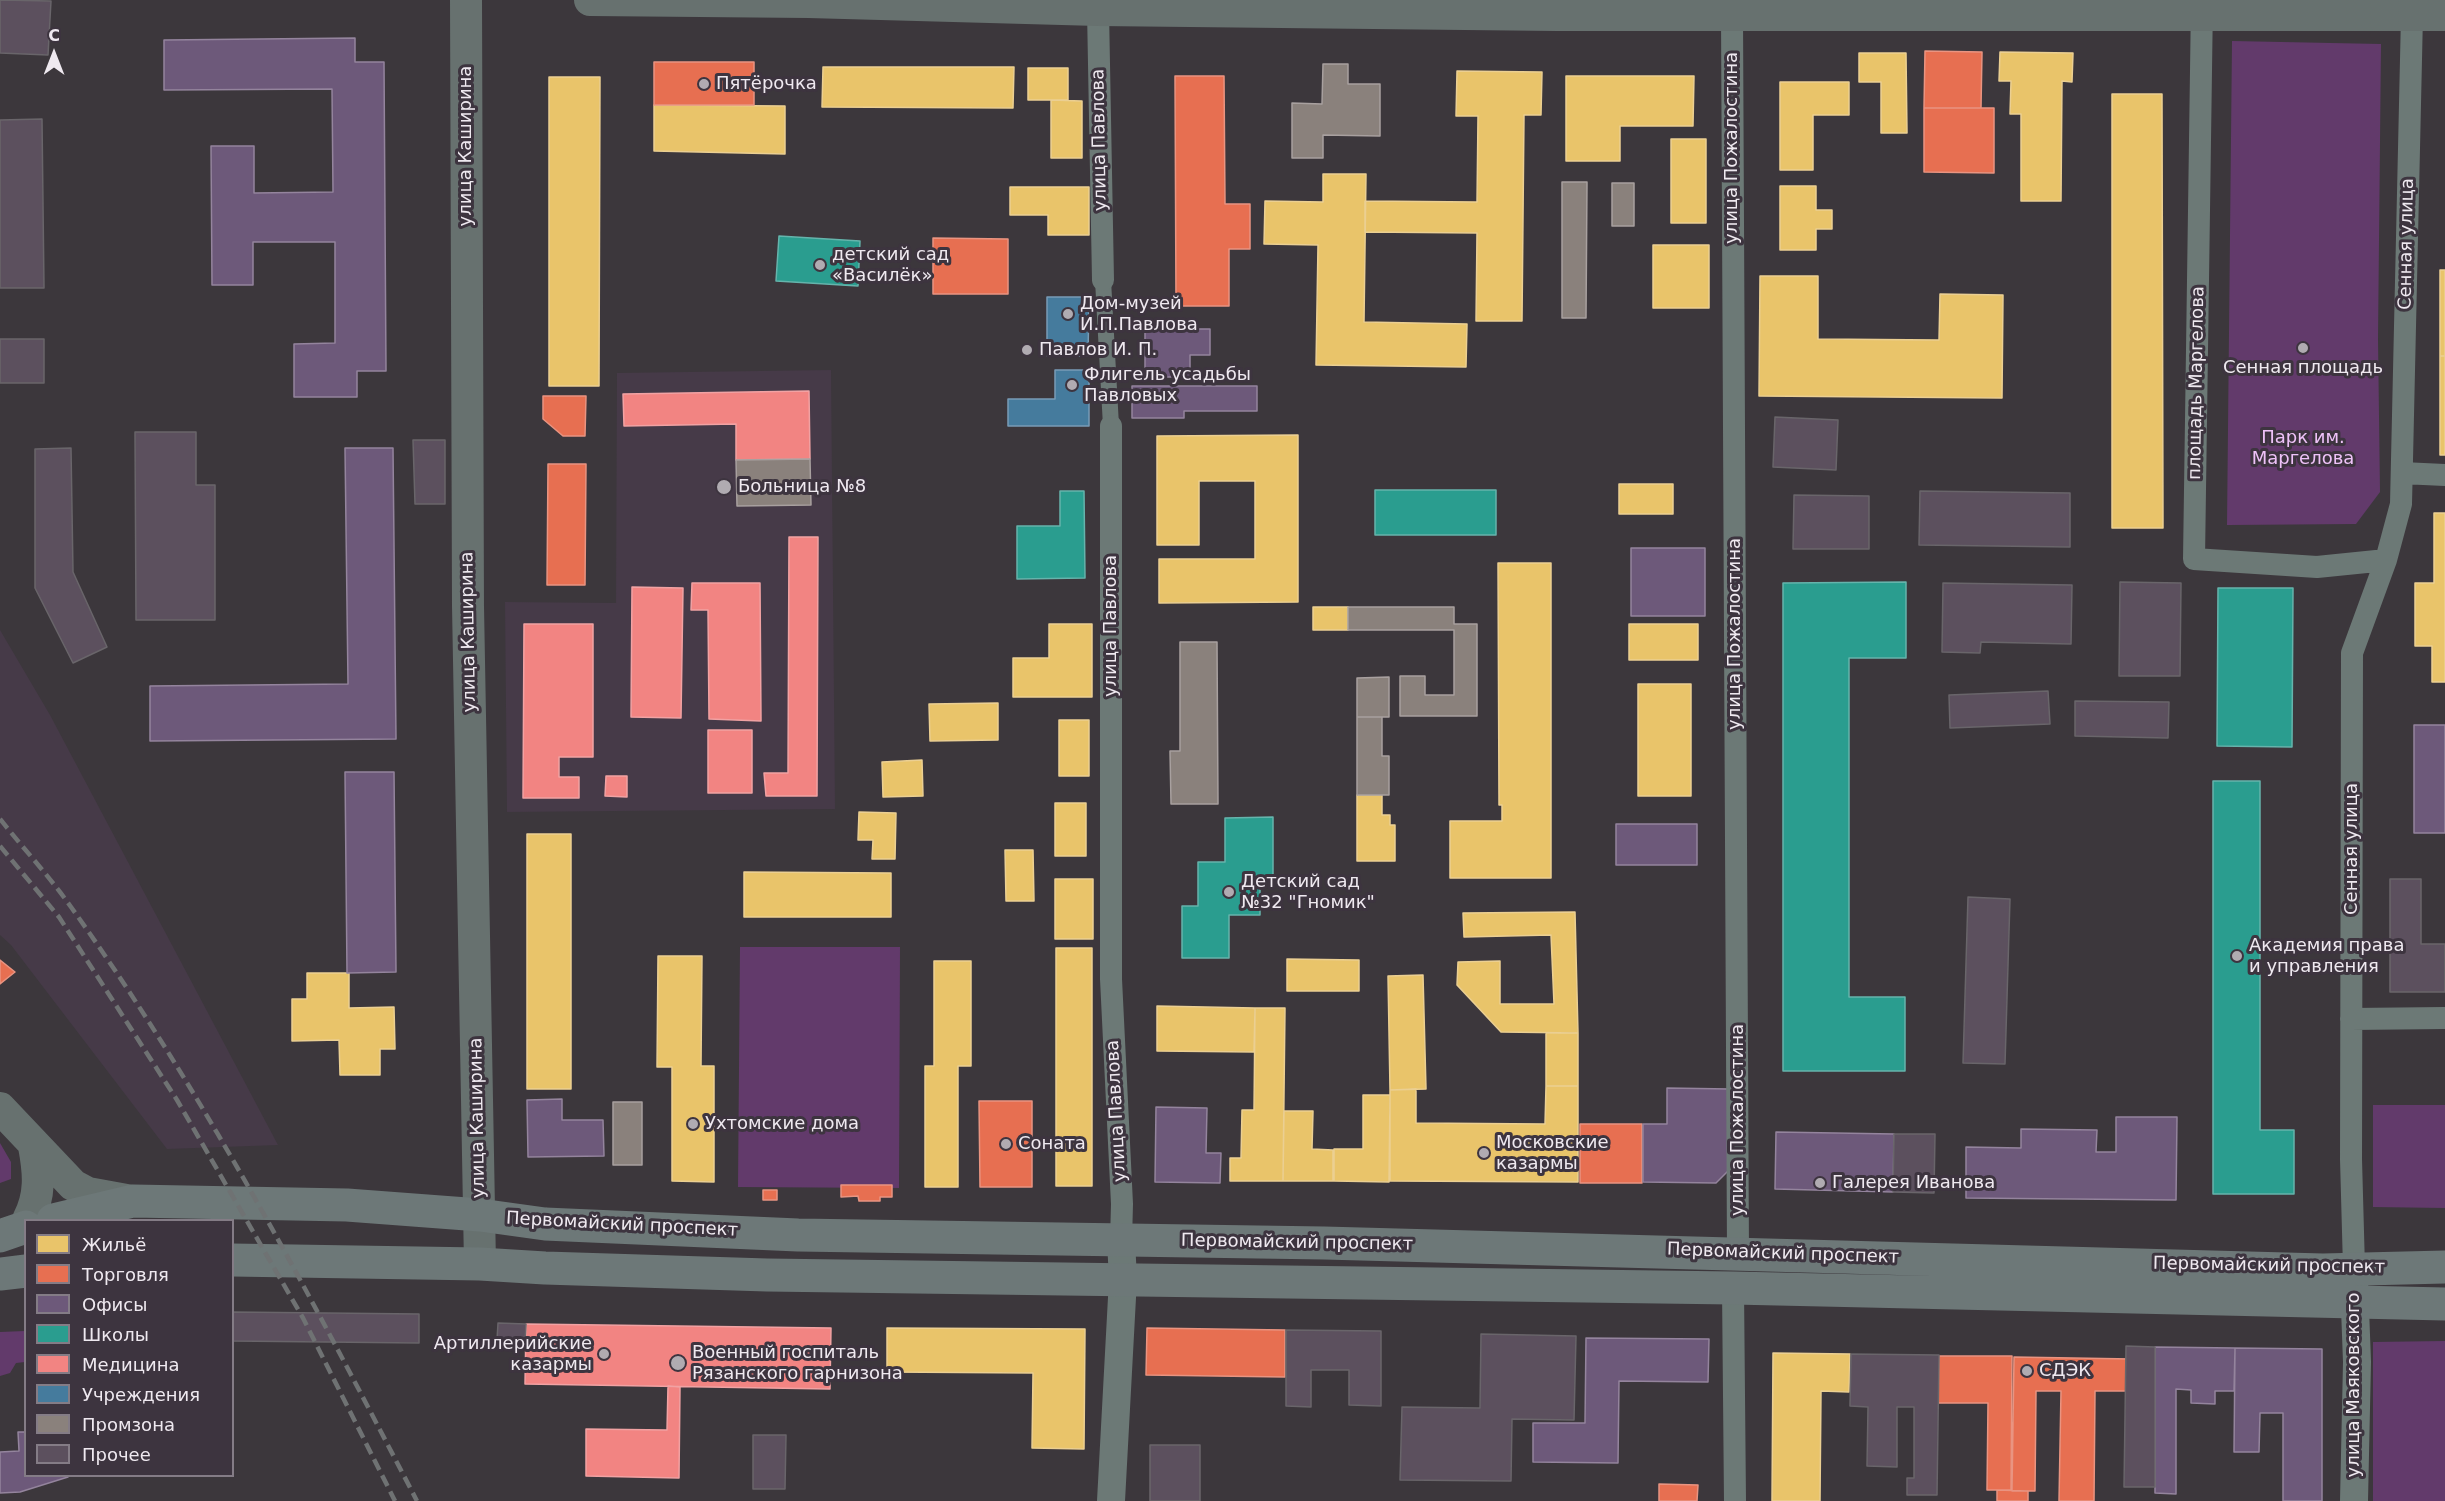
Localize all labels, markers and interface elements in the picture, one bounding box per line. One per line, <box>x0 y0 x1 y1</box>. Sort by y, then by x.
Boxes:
north arrow <box>24 24 84 84</box>
text: С <box>48 26 60 45</box>
street label: улица Пожалостина <box>1721 52 1743 244</box>
street label: улица Каширина <box>455 66 477 226</box>
street label: улица Павлова <box>1088 69 1112 211</box>
place label: Пятёрочка <box>716 73 817 95</box>
marker: Пятёрочка <box>697 77 711 91</box>
street label: Сенная улица <box>2395 178 2419 310</box>
place label: детский сад «Василёк» <box>832 244 949 286</box>
marker: детский сад «Василёк» <box>813 258 827 272</box>
street label: площадь Маргелова <box>2185 286 2209 480</box>
place label: Дом-музей И.П.Павлова <box>1080 293 1198 336</box>
marker: Дом-музей И.П.Павлова <box>1061 307 1075 321</box>
place label: Павлов И. П. <box>1039 339 1157 361</box>
marker: Сенная площадь <box>2296 341 2310 355</box>
marker: Павлов И. П. <box>1020 343 1034 357</box>
place label: Сенная площадь <box>2223 357 2383 379</box>
place label: Флигель усадьбы Павловых <box>1084 364 1251 406</box>
marker: Флигель усадьбы Павловых <box>1065 378 1079 392</box>
park label: Парк им. Маргелова <box>2252 427 2354 470</box>
place label: Больница №8 <box>738 476 866 498</box>
marker: Больница №8 <box>715 478 733 496</box>
street label: улица Пожалостина <box>1724 538 1746 730</box>
street label: улица Каширина <box>457 551 481 713</box>
street label: улица Павлова <box>1100 555 1122 697</box>
street label: Сенная улица <box>2341 783 2363 915</box>
place label: Детский сад №32 "Гномик" <box>1241 871 1375 914</box>
marker: Детский сад №32 "Гномик" <box>1222 885 1236 899</box>
place label: Академия права и управления <box>2249 935 2404 978</box>
marker: Академия права и управления <box>2230 949 2244 963</box>
street label: улица Пожалостина <box>1727 1024 1749 1216</box>
street label: улица Каширина <box>466 1037 490 1199</box>
street label: улица Павлова <box>1102 1039 1132 1183</box>
place label: Ухтомские дома <box>705 1113 859 1135</box>
marker: Ухтомские дома <box>686 1117 700 1131</box>
place label: Московские казармы <box>1496 1132 1608 1174</box>
place label: Соната <box>1018 1133 1086 1155</box>
marker: Соната <box>999 1137 1013 1151</box>
marker: Московские казармы <box>1477 1146 1491 1160</box>
place label: Галерея Иванова <box>1832 1172 1995 1194</box>
marker: Галерея Иванова <box>1813 1176 1827 1190</box>
street label: Первомайский проспект <box>506 1208 738 1242</box>
legend <box>24 1219 234 1477</box>
street label: Первомайский проспект <box>1181 1230 1413 1256</box>
text: Жильё <box>82 1234 146 1255</box>
street label: Первомайский проспект <box>1667 1239 1899 1269</box>
street label: Первомайский проспект <box>2153 1253 2385 1279</box>
text: Торговля <box>82 1264 169 1285</box>
street label: улица Маяковского <box>2343 1293 2365 1477</box>
text: Офисы <box>82 1294 147 1315</box>
text: Школы <box>82 1324 149 1345</box>
place label: Артиллерийские казармы <box>434 1333 592 1376</box>
place label: Военный госпиталь Рязанского гарнизона <box>692 1342 903 1384</box>
marker: Артиллерийские казармы <box>597 1347 611 1361</box>
text: Медицина <box>82 1354 180 1375</box>
marker: Военный госпиталь Рязанского гарнизона <box>669 1354 687 1372</box>
place label: СДЭК <box>2039 1360 2091 1382</box>
marker: СДЭК <box>2020 1364 2034 1378</box>
text: Учреждения <box>82 1384 200 1405</box>
text: Промзона <box>82 1414 175 1435</box>
text: Прочее <box>82 1444 151 1465</box>

